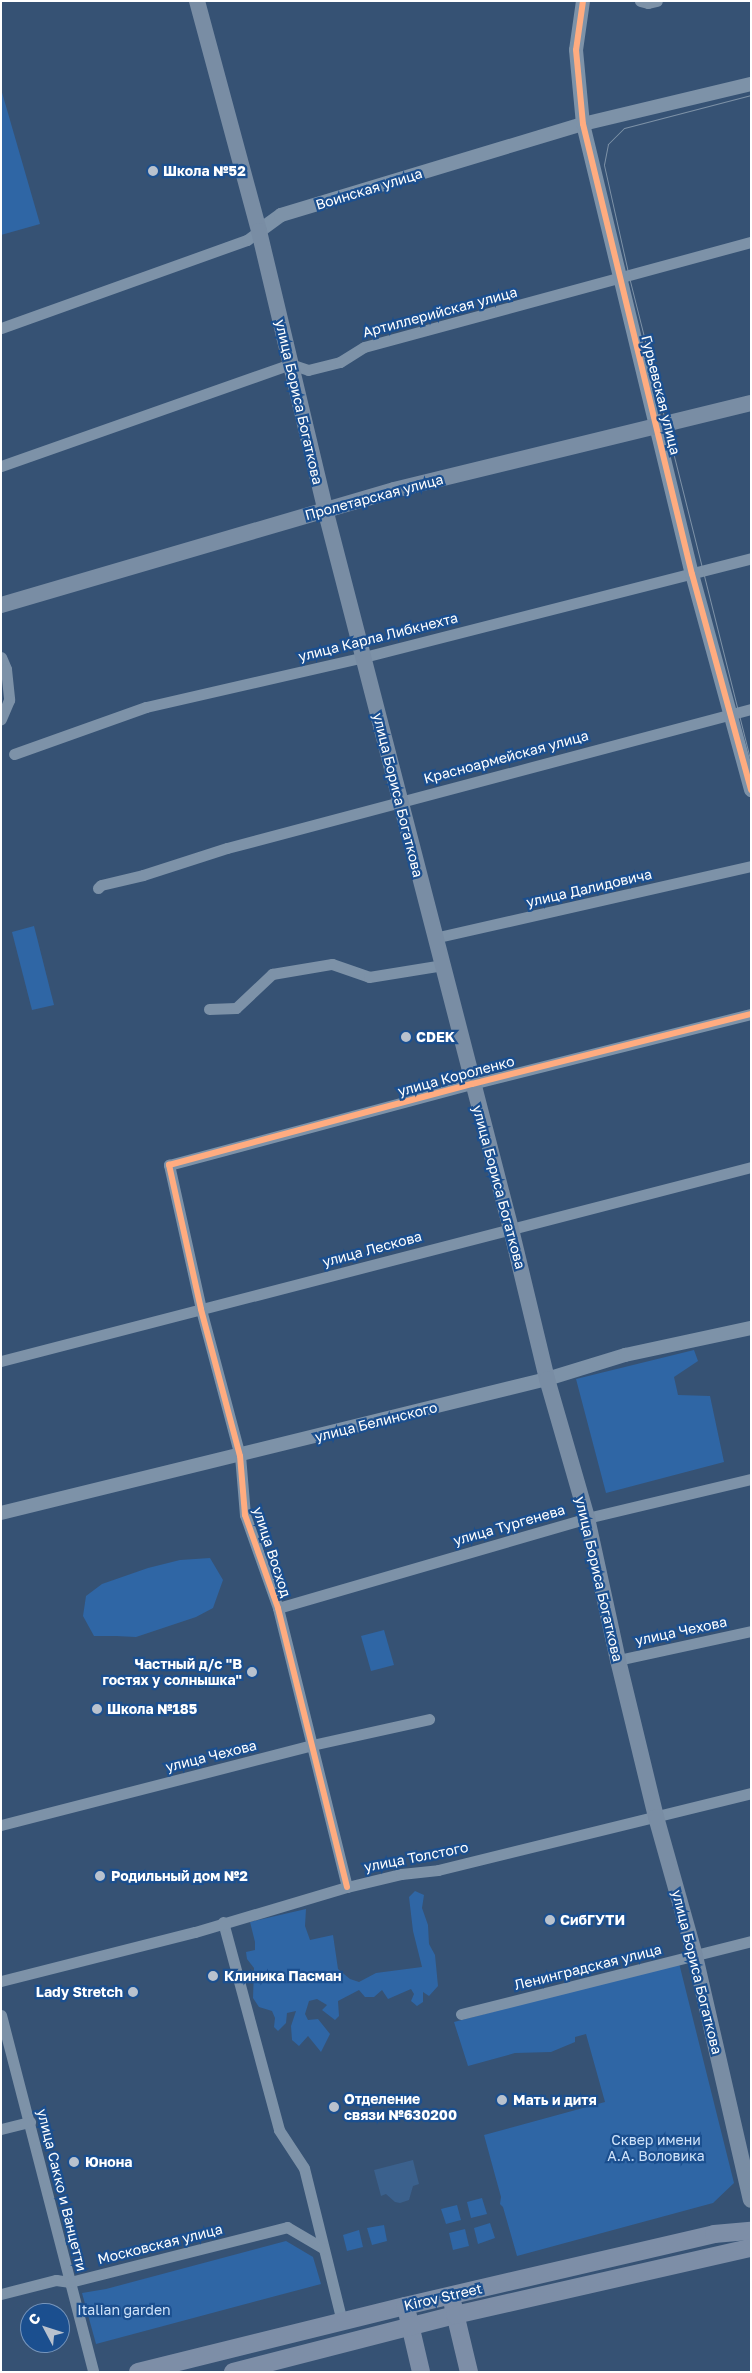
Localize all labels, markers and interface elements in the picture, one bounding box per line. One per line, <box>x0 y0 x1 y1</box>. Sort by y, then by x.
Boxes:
place label: Школа №52 <box>163 163 246 179</box>
marker: Школа №52 <box>147 165 159 177</box>
street label: Воинская улица <box>314 165 424 213</box>
street label: Артиллерийская улица <box>361 283 519 341</box>
street label: улица Бориса Богаткова <box>272 318 326 486</box>
street label: Гурьевская улица <box>638 333 684 457</box>
street label: Пролетарская улица <box>303 470 445 524</box>
street label: улица Карла Либкнехта <box>297 609 459 665</box>
street label: улица Бориса Богаткова <box>369 711 427 879</box>
street label: Красноармейская улица <box>422 727 590 787</box>
street label: улица Далидовича <box>525 865 653 911</box>
place label: CDEK <box>416 1029 455 1045</box>
marker: CDEK <box>400 1031 412 1043</box>
street label: улица Короленко <box>396 1052 516 1100</box>
street label: улица Бориса Богаткова <box>469 1103 529 1271</box>
street label: улица Лескова <box>320 1228 424 1270</box>
street label: улица Белинского <box>313 1399 439 1445</box>
street label: улица Бориса Богаткова <box>572 1495 626 1663</box>
street label: улица Тургенева <box>451 1501 567 1549</box>
street label: улица Восход <box>249 1505 295 1599</box>
street label: улица Чехова <box>634 1613 728 1649</box>
place label: Частный д/c "В гостях у солнышка" <box>102 1656 242 1688</box>
marker: Частный д/c "В гостях у солнышка" <box>246 1666 258 1678</box>
place label: Школа №185 <box>107 1701 197 1717</box>
marker: Школа №185 <box>91 1703 103 1715</box>
street label: улица Чехова <box>164 1737 258 1775</box>
street label: улица Толстого <box>362 1839 470 1875</box>
place label: Родильный дом №2 <box>111 1868 248 1884</box>
marker: Родильный дом №2 <box>93 1869 107 1883</box>
street label: улица Бориса Богаткова <box>668 1888 726 2056</box>
place label: СибГУТИ <box>560 1912 625 1928</box>
marker: СибГУТИ <box>544 1914 556 1926</box>
street label: Ленинградская улица <box>513 1941 663 1993</box>
place label: Клиника Пасман <box>224 1968 342 1984</box>
marker: Клиника Пасман <box>206 1969 220 1983</box>
place label: Lady Stretch <box>36 1984 123 2000</box>
marker: Lady Stretch <box>127 1986 139 1998</box>
place label: Отделение связи №630200 <box>344 2091 457 2124</box>
place label: Мать и дитя <box>513 2092 597 2108</box>
marker: Мать и дитя <box>495 2093 509 2107</box>
marker: Отделение связи №630200 <box>328 2101 340 2113</box>
street label: улица Сакко и Ванцетти <box>34 2107 90 2273</box>
park label: Cквер имени А.А. Воловика <box>607 2132 705 2164</box>
place label: Юнона <box>85 2154 132 2170</box>
marker: Юнона <box>67 2155 81 2169</box>
street label: Московская улица <box>96 2220 224 2268</box>
street label: Kirov Street <box>402 2280 484 2314</box>
park label: Italian garden <box>77 2302 171 2318</box>
north arrow <box>20 2303 70 2353</box>
text: С <box>24 2309 44 2328</box>

